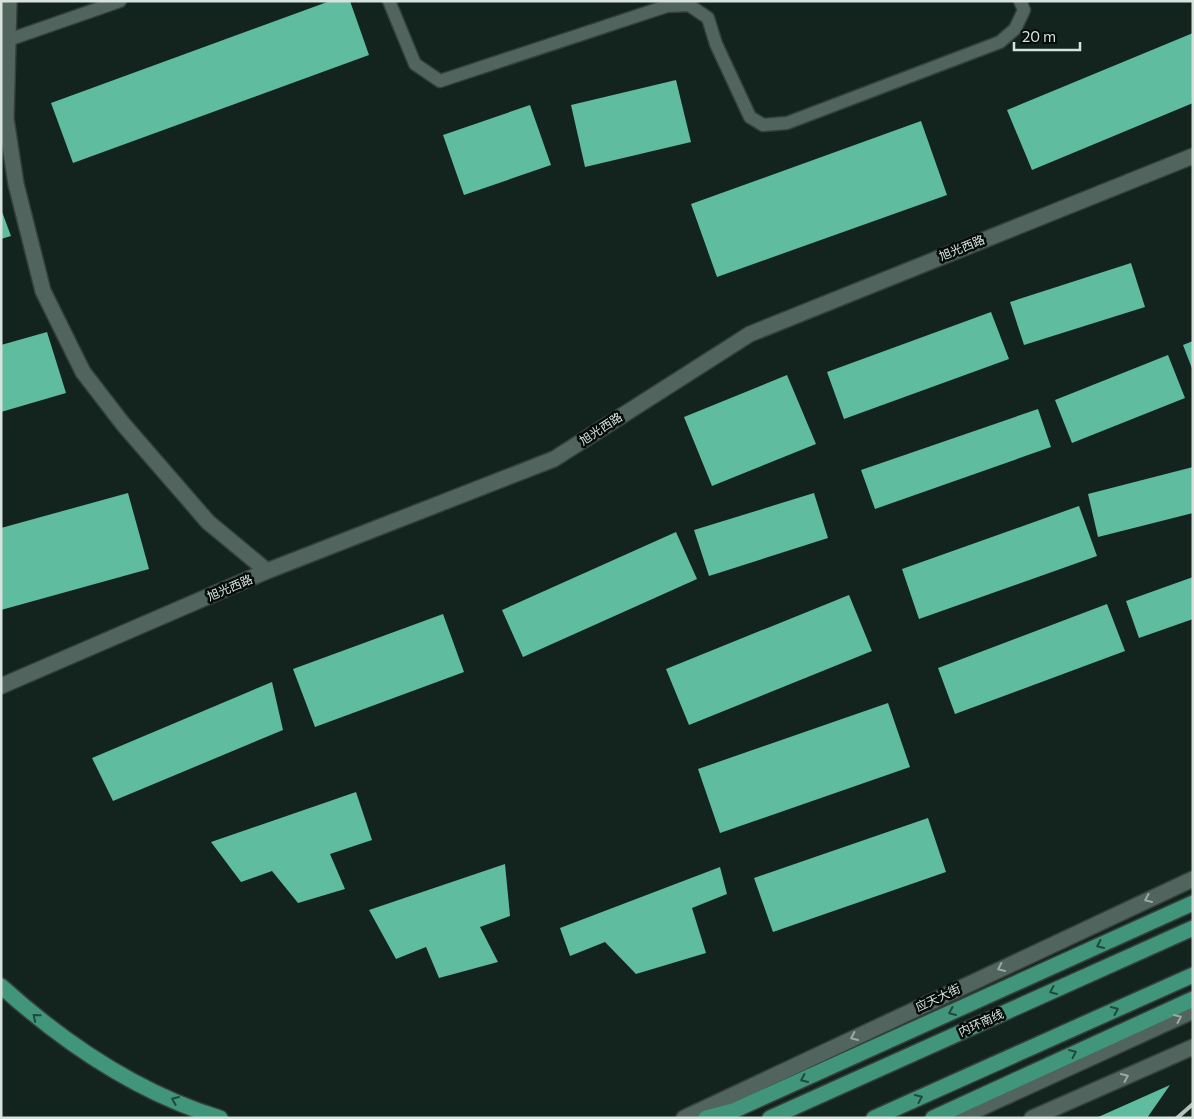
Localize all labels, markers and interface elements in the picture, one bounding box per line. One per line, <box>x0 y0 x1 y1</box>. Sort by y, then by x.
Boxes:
scale bar <box>1014 20 1080 52</box>
text: 20 m <box>1022 27 1056 45</box>
street label: 旭光西路 <box>937 232 987 263</box>
street label: 旭光西路 <box>577 409 624 447</box>
street label: 旭光西路 <box>205 571 254 603</box>
one-way arrow <box>1144 893 1153 904</box>
one-way arrow <box>1097 938 1106 948</box>
one-way arrow <box>997 962 1006 973</box>
street label: 应天大街 <box>913 981 962 1014</box>
one-way arrow <box>1049 984 1058 995</box>
one-way arrow <box>1110 1005 1119 1016</box>
one-way arrow <box>949 1006 958 1016</box>
street label: 内环南线 <box>956 1006 1005 1038</box>
one-way arrow <box>33 1014 42 1022</box>
one-way arrow <box>1173 1014 1182 1024</box>
one-way arrow <box>850 1031 859 1042</box>
one-way arrow <box>1068 1049 1077 1060</box>
one-way arrow <box>800 1072 809 1083</box>
one-way arrow <box>1120 1072 1129 1083</box>
one-way arrow <box>914 1093 923 1104</box>
one-way arrow <box>171 1096 180 1107</box>

